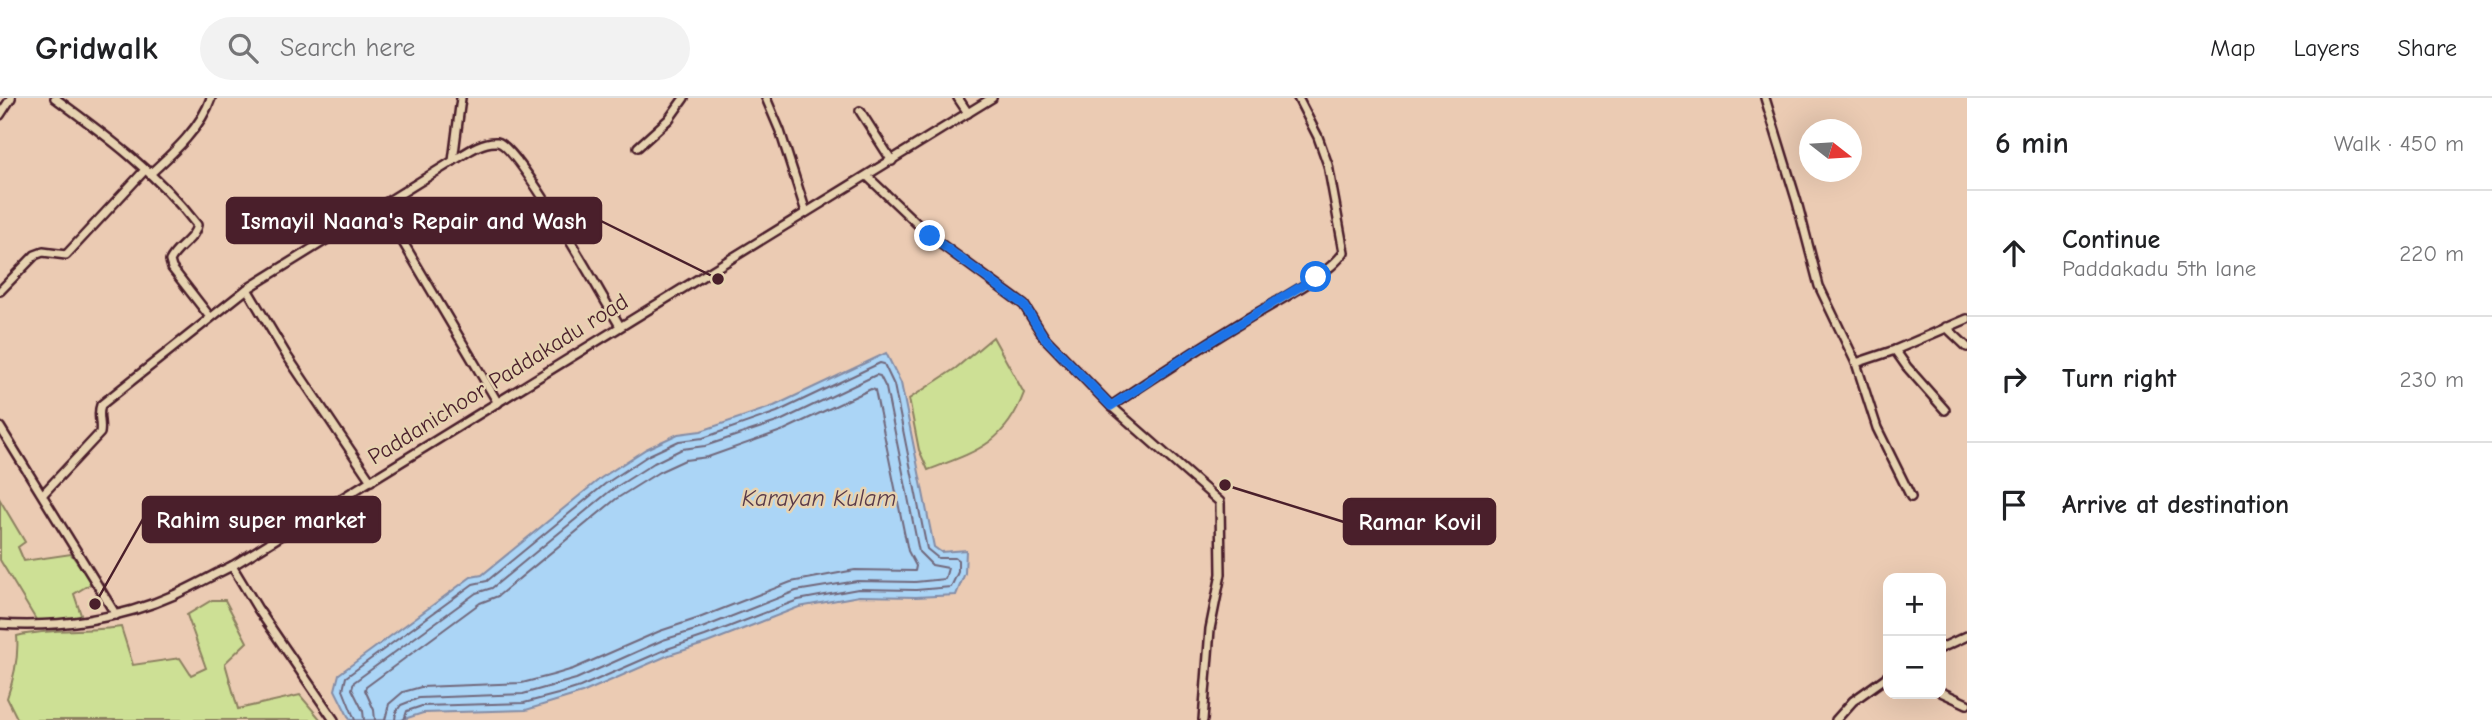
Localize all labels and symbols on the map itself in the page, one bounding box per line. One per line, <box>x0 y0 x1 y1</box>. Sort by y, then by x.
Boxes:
north arrow <box>1799 119 1862 182</box>
callout: Ismayil Naana's Repair and Wash <box>227 198 601 243</box>
text: Ismayil Naana's Repair and Wash <box>241 207 587 235</box>
route end <box>914 220 945 251</box>
route start <box>1300 261 1331 292</box>
street label: Paddanichoor Paddakadu road <box>363 288 633 470</box>
water label: Karayan Kulam <box>742 484 896 512</box>
callout: Rahim super market <box>143 497 380 542</box>
callout: Ramar Kovil <box>1344 499 1495 544</box>
text: Rahim super market <box>156 506 367 534</box>
text: Ramar Kovil <box>1358 508 1482 536</box>

